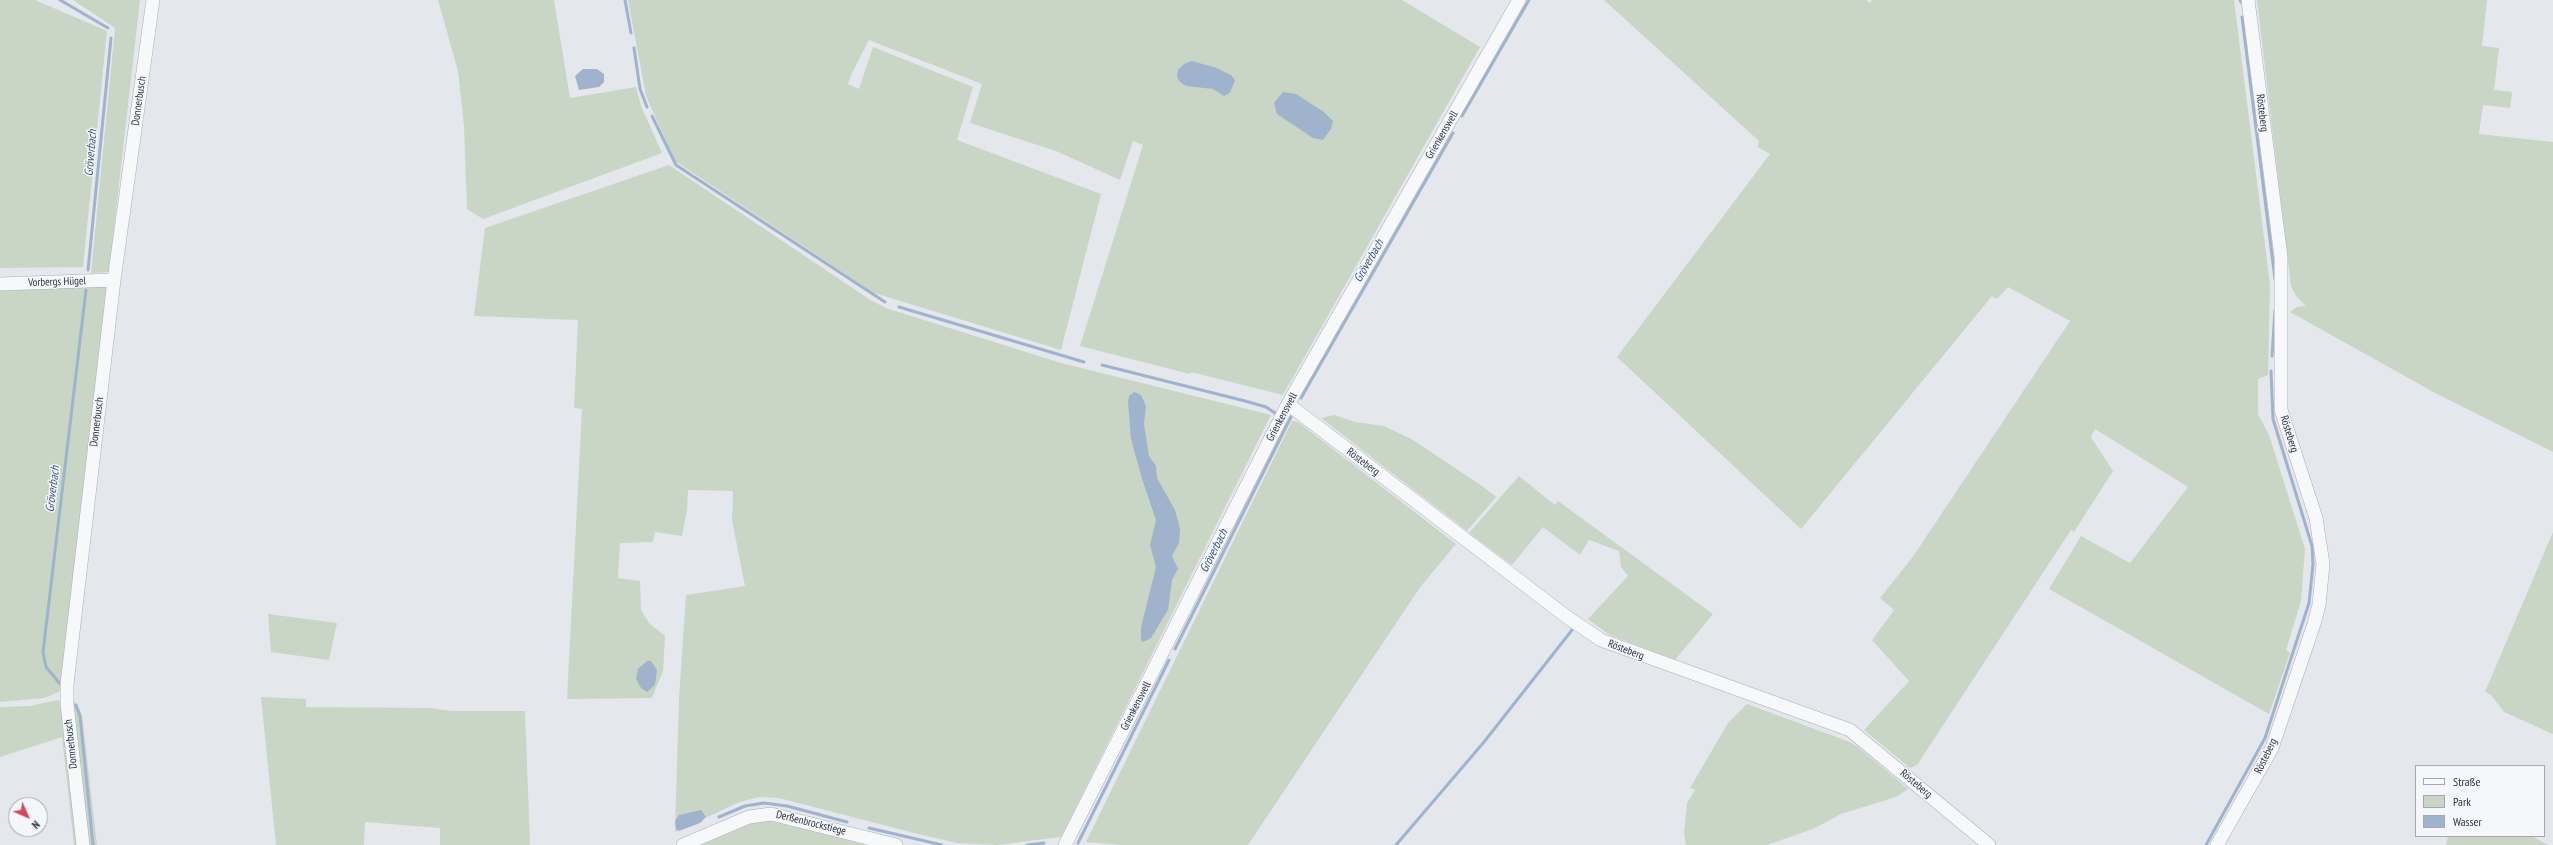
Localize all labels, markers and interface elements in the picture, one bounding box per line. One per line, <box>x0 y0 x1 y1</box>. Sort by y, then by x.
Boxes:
street label: Donnerbusch <box>129 75 149 127</box>
street label: Rösteberg <box>2253 93 2271 133</box>
street label: Grienkenswell <box>1423 109 1461 161</box>
water label: Gröverbach <box>82 129 100 177</box>
water label: Gröverbach <box>1351 237 1387 285</box>
street label: Vorbergs Hügel <box>28 274 86 290</box>
street label: Grienkenswell <box>1264 390 1300 444</box>
street label: Donnerbusch <box>87 396 107 448</box>
street label: Rösteberg <box>2277 414 2301 454</box>
street label: Rösteberg <box>1344 445 1382 479</box>
water label: Gröverbach <box>43 465 63 513</box>
water label: Gröverbach <box>1197 527 1231 575</box>
street label: Rösteberg <box>1606 637 1646 663</box>
street label: Grienkenswell <box>1118 679 1154 733</box>
street label: Donnerbusch <box>62 719 80 769</box>
street label: Rösteberg <box>2252 736 2280 776</box>
legend <box>2415 765 2545 837</box>
street label: Rösteberg <box>1897 767 1935 801</box>
text: Straße <box>2453 774 2480 789</box>
text: Park <box>2453 794 2471 809</box>
north arrow <box>8 797 48 837</box>
street label: Derßenbrockstiege <box>775 808 847 838</box>
text: Wasser <box>2453 814 2482 829</box>
text: N <box>29 818 43 832</box>

